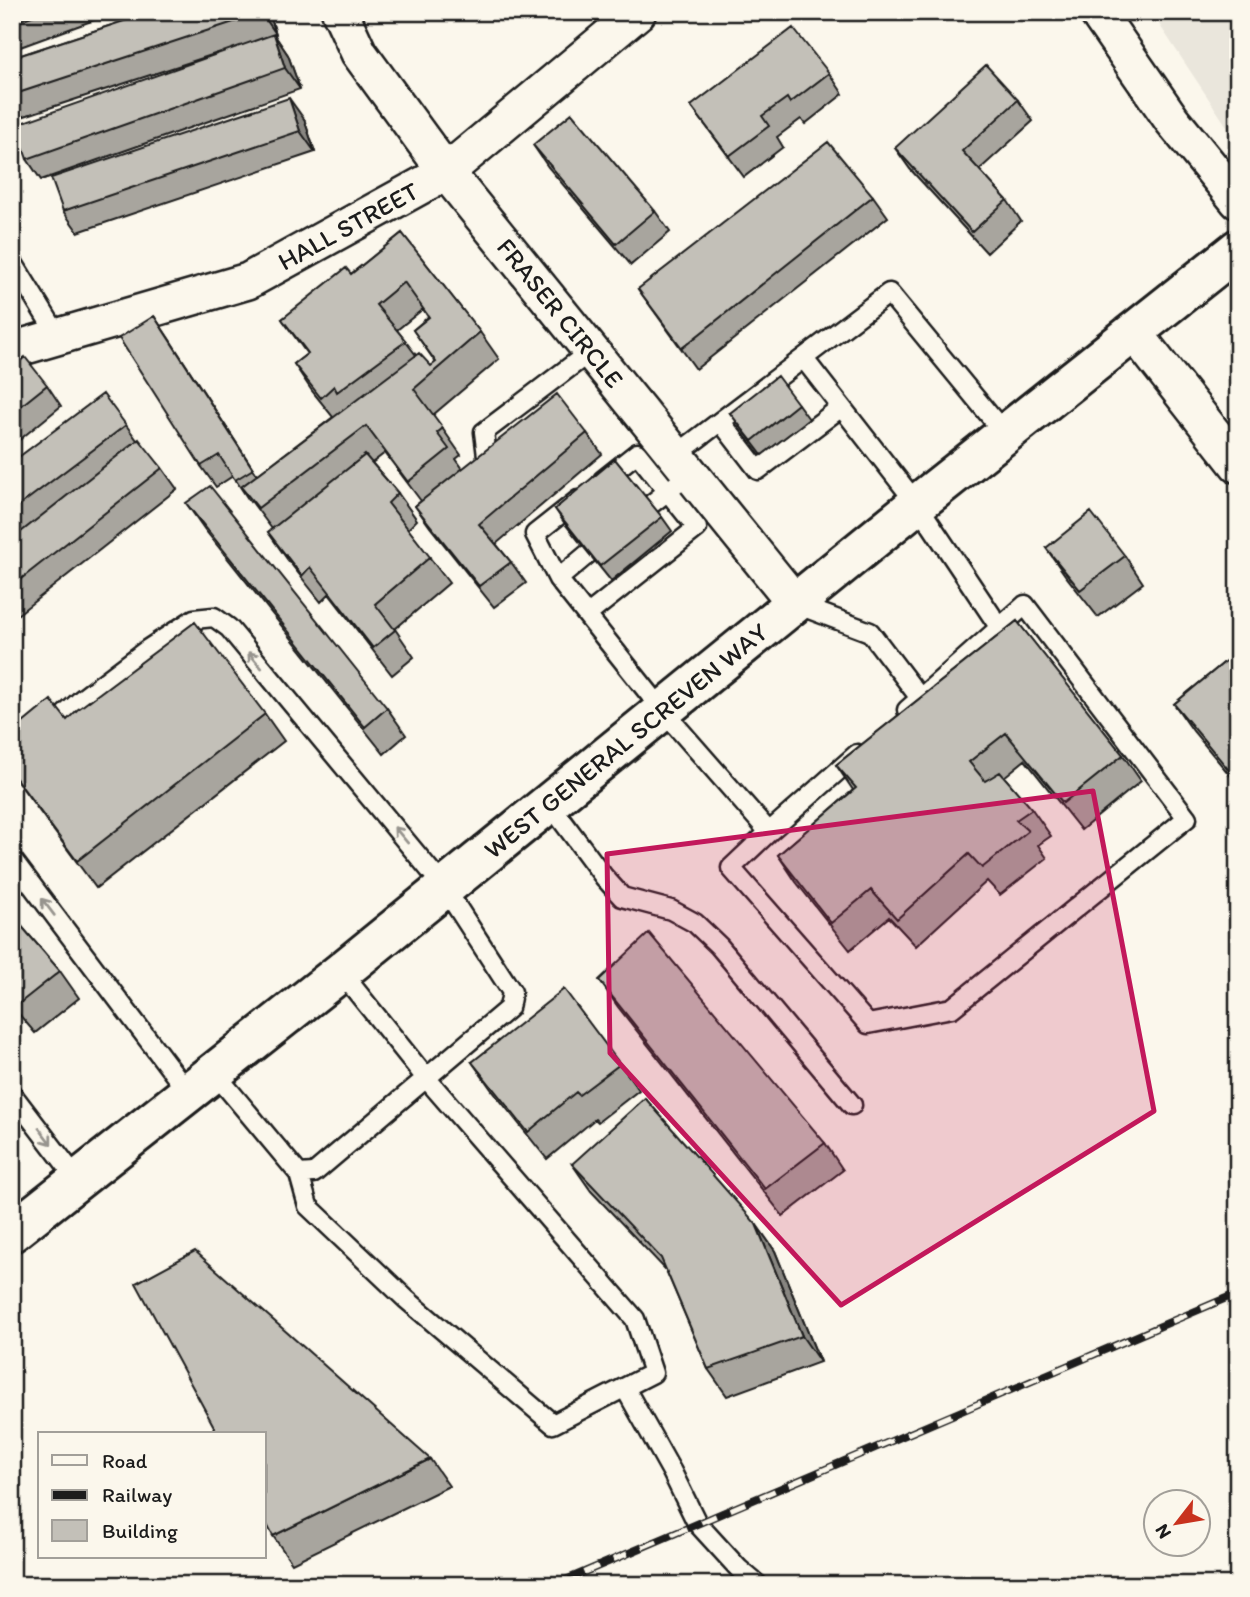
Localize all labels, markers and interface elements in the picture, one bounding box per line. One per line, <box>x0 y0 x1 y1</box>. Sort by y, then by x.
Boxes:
street label: HALL STREET <box>272 174 424 277</box>
street label: FRASER CIRCLE <box>490 232 630 394</box>
street label: WEST GENERAL SCREVEN WAY <box>477 616 774 865</box>
one-way arrow <box>248 651 263 669</box>
one-way arrow <box>393 826 408 844</box>
one-way arrow <box>40 898 55 917</box>
one-way arrow <box>37 1127 52 1145</box>
legend <box>38 1432 266 1558</box>
text: Road <box>102 1448 148 1473</box>
text: Railway <box>102 1482 172 1507</box>
north arrow <box>1142 1488 1212 1558</box>
text: Building <box>102 1518 178 1543</box>
text: N <box>1150 1520 1176 1543</box>

